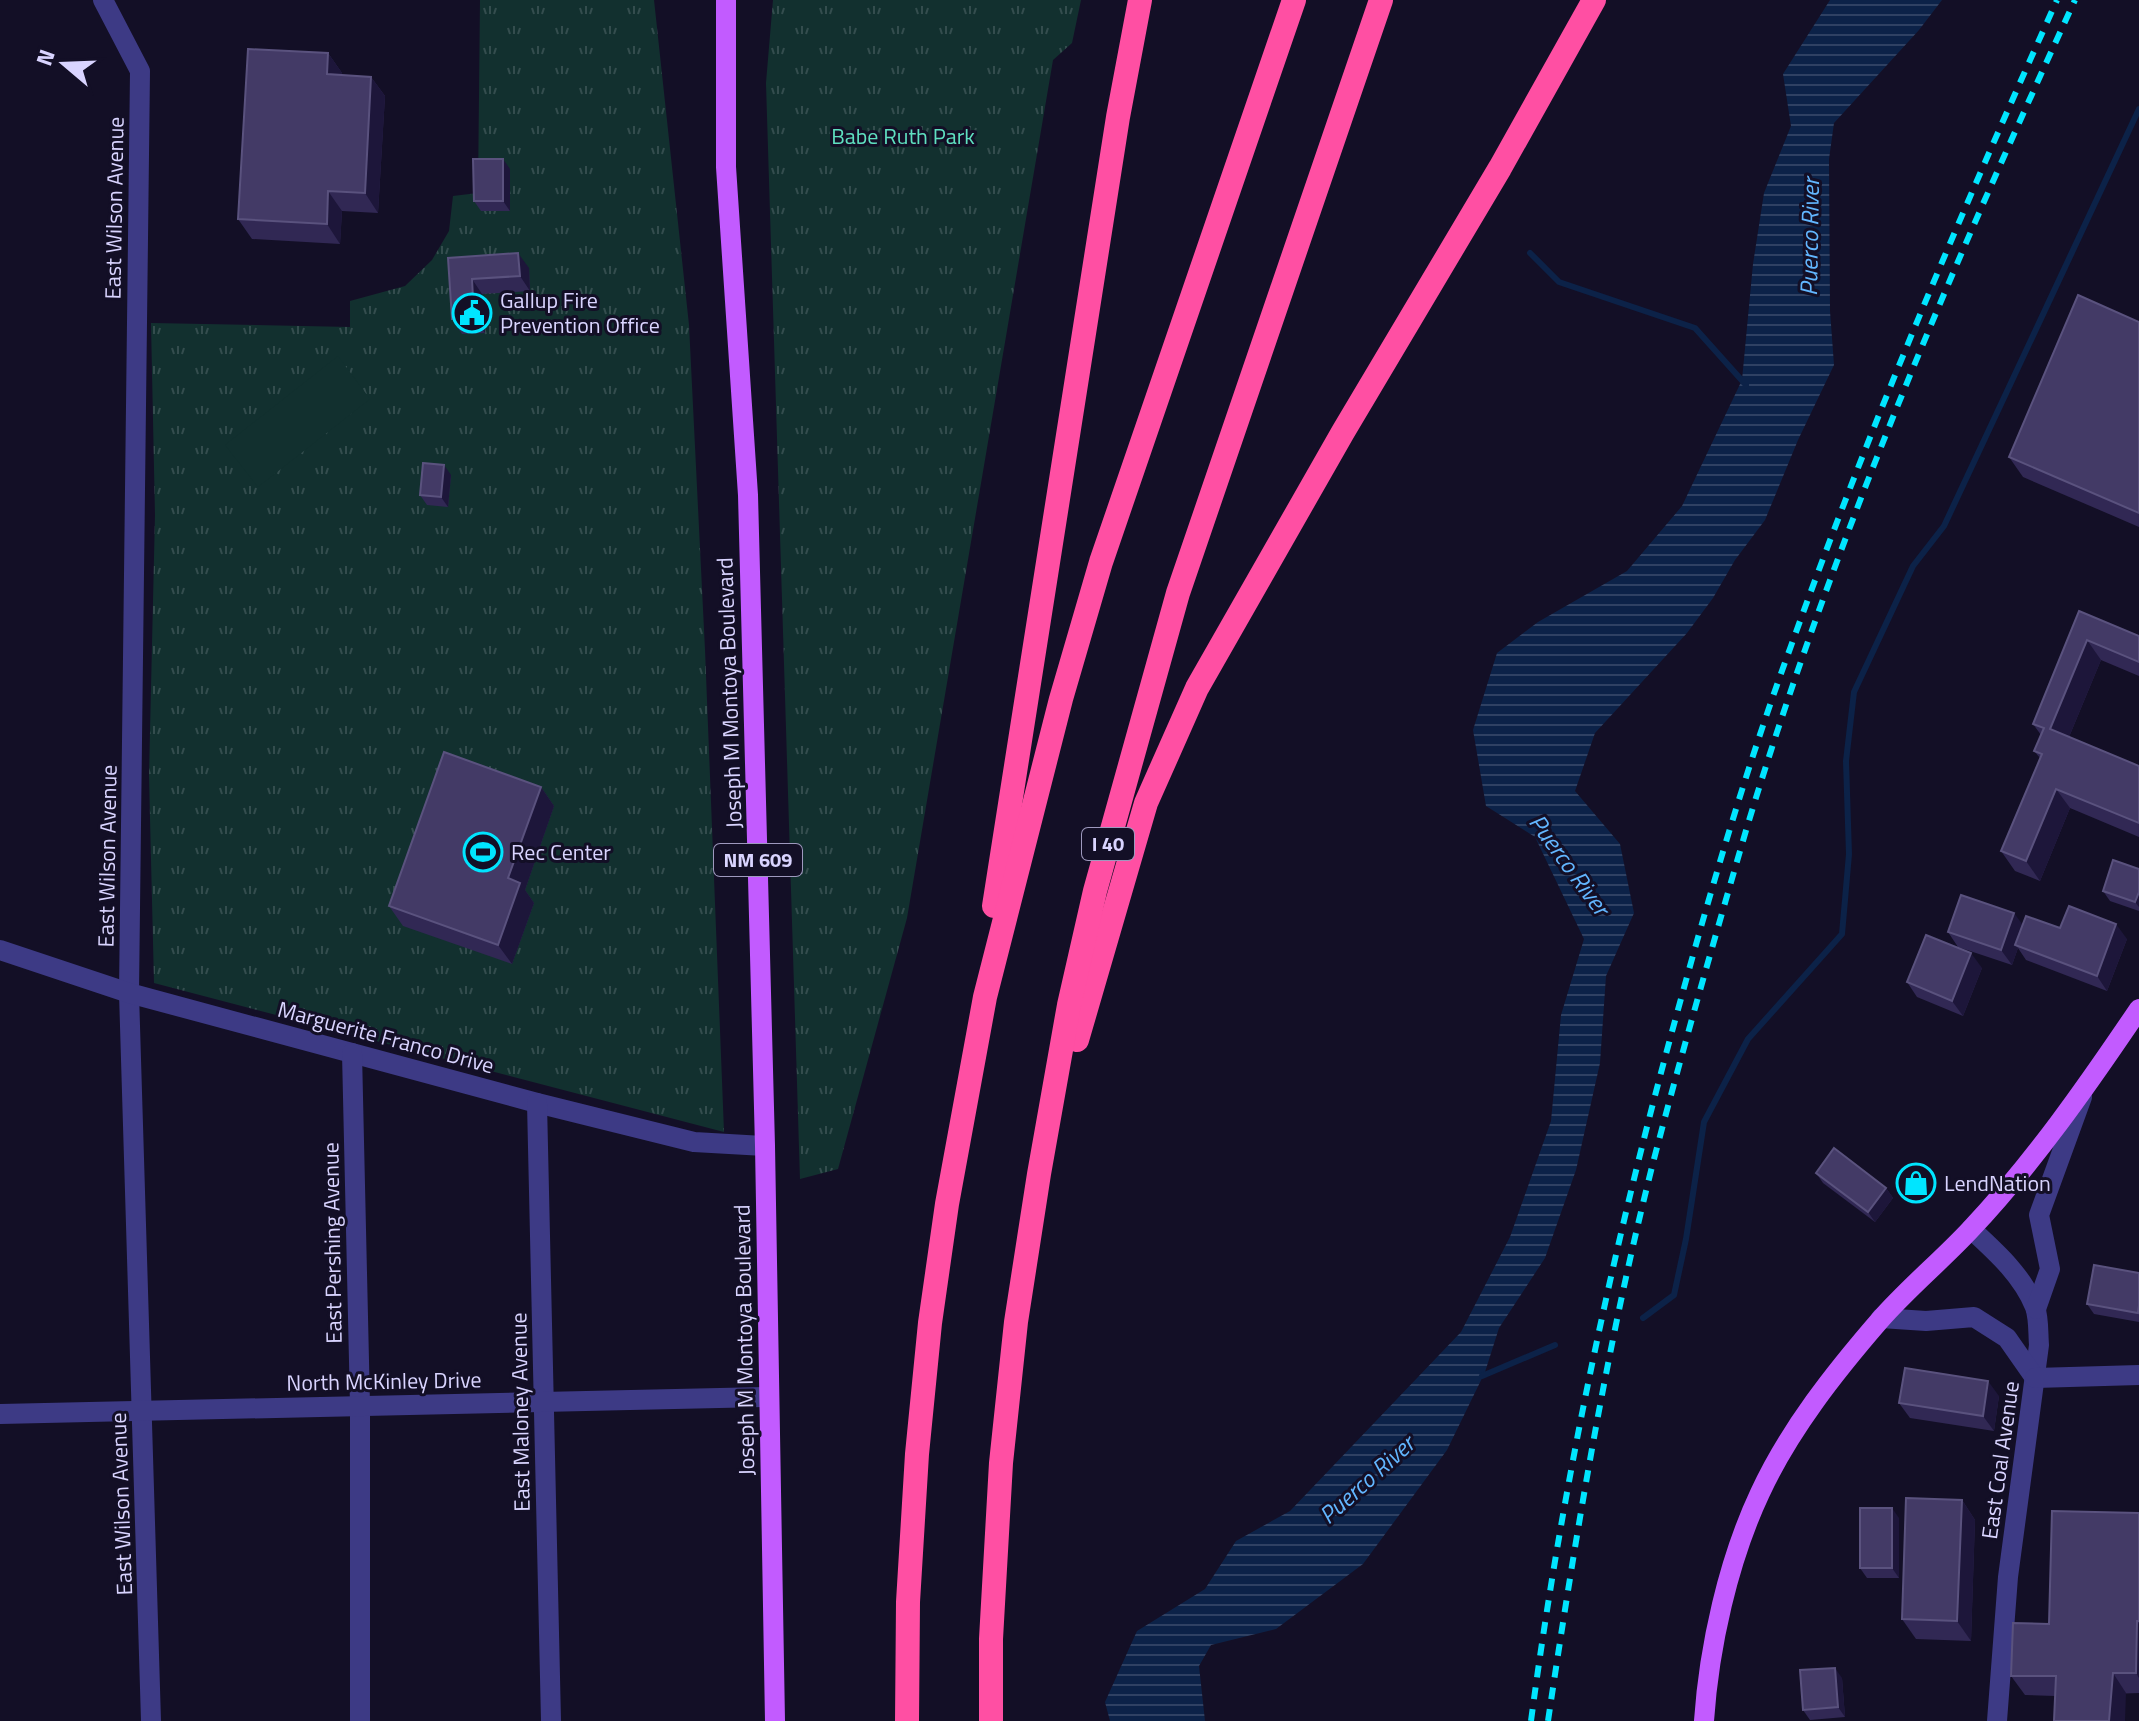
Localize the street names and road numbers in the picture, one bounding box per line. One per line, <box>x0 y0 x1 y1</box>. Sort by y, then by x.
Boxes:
street label: East Wilson Avenue <box>95 116 133 300</box>
street label: Joseph M Montoya Boulevard <box>707 557 751 829</box>
street label: East Wilson Avenue <box>88 764 126 948</box>
road number: I 40 <box>1082 828 1134 860</box>
road number: NM 609 <box>714 844 802 876</box>
street label: Marguerite Franco Drive <box>274 992 498 1082</box>
street label: East Pershing Avenue <box>313 1142 351 1344</box>
street label: Joseph M Montoya Boulevard <box>725 1204 763 1476</box>
street label: East Maloney Avenue <box>501 1312 539 1512</box>
street label: North McKinley Drive <box>286 1362 482 1400</box>
street label: East Coal Avenue <box>1972 1379 2028 1541</box>
street label: East Wilson Avenue <box>101 1412 141 1596</box>

